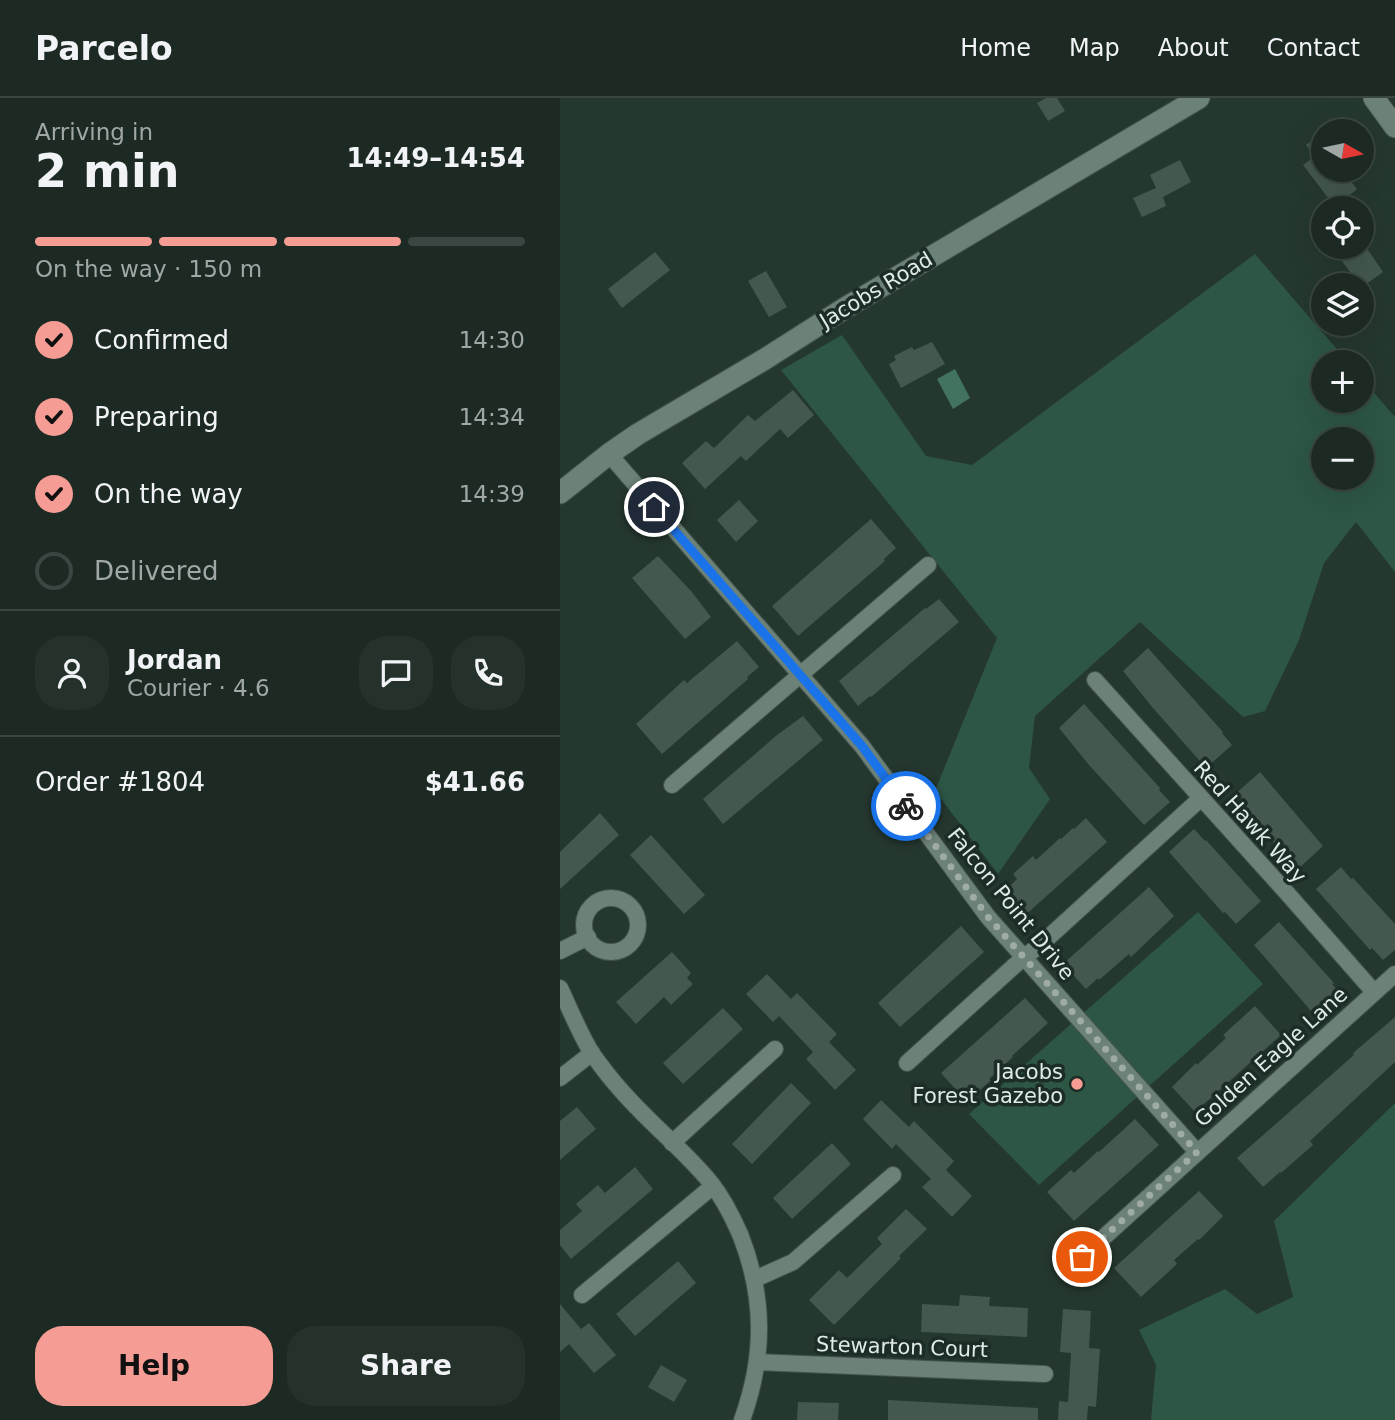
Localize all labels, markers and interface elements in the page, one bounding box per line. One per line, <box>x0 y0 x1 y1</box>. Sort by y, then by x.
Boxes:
text: Parcelo <box>35 29 173 68</box>
text: Home <box>960 34 1031 62</box>
text: Map <box>1069 34 1120 62</box>
text: About <box>1158 34 1229 62</box>
text: Contact <box>1267 34 1360 62</box>
text: Arriving in <box>35 119 153 145</box>
north arrow <box>1311 119 1374 182</box>
map controls <box>1311 119 1374 490</box>
text: 14:49–14:54 <box>346 143 525 173</box>
text: 2 min <box>35 144 179 198</box>
button: locate <box>1311 196 1374 259</box>
street label: Jacobs Road <box>814 247 937 334</box>
text: On the way · 150 m <box>35 256 262 282</box>
button: layers <box>1311 273 1374 336</box>
icon: check <box>35 321 73 359</box>
text: Confirmed <box>94 325 229 355</box>
text: 14:30 <box>459 327 525 353</box>
button: + <box>1311 350 1374 413</box>
icon: check <box>35 398 73 436</box>
text: Preparing <box>94 402 219 432</box>
text: 14:34 <box>459 404 525 430</box>
button: − <box>1311 427 1374 490</box>
icon: check <box>35 475 73 513</box>
pin <box>624 477 684 537</box>
text: On the way <box>94 479 243 509</box>
text: 14:39 <box>459 481 525 507</box>
icon: home <box>635 488 673 526</box>
text: Delivered <box>94 556 218 586</box>
button: person <box>35 636 109 710</box>
button: chat <box>359 636 433 710</box>
button: phone <box>451 636 525 710</box>
text: Jordan <box>127 645 222 675</box>
text: Courier · 4.6 <box>127 675 270 701</box>
street label: Red Hawk Way <box>1189 756 1311 888</box>
text: Order #1804 <box>35 767 205 797</box>
text: $41.66 <box>425 767 525 797</box>
courier <box>871 771 941 841</box>
icon: bike <box>887 787 925 825</box>
street label: Falcon Point Drive <box>943 823 1079 985</box>
street label: Golden Eagle Lane <box>1190 982 1352 1132</box>
place label: Jacobs Forest Gazebo <box>913 1060 1063 1108</box>
marker: Jacobs Forest Gazebo <box>1069 1076 1085 1092</box>
pin <box>1052 1227 1112 1287</box>
icon: bag <box>1063 1238 1101 1276</box>
button: Help <box>35 1326 273 1406</box>
button: Share <box>287 1326 525 1406</box>
street label: Stewarton Court <box>816 1332 988 1362</box>

